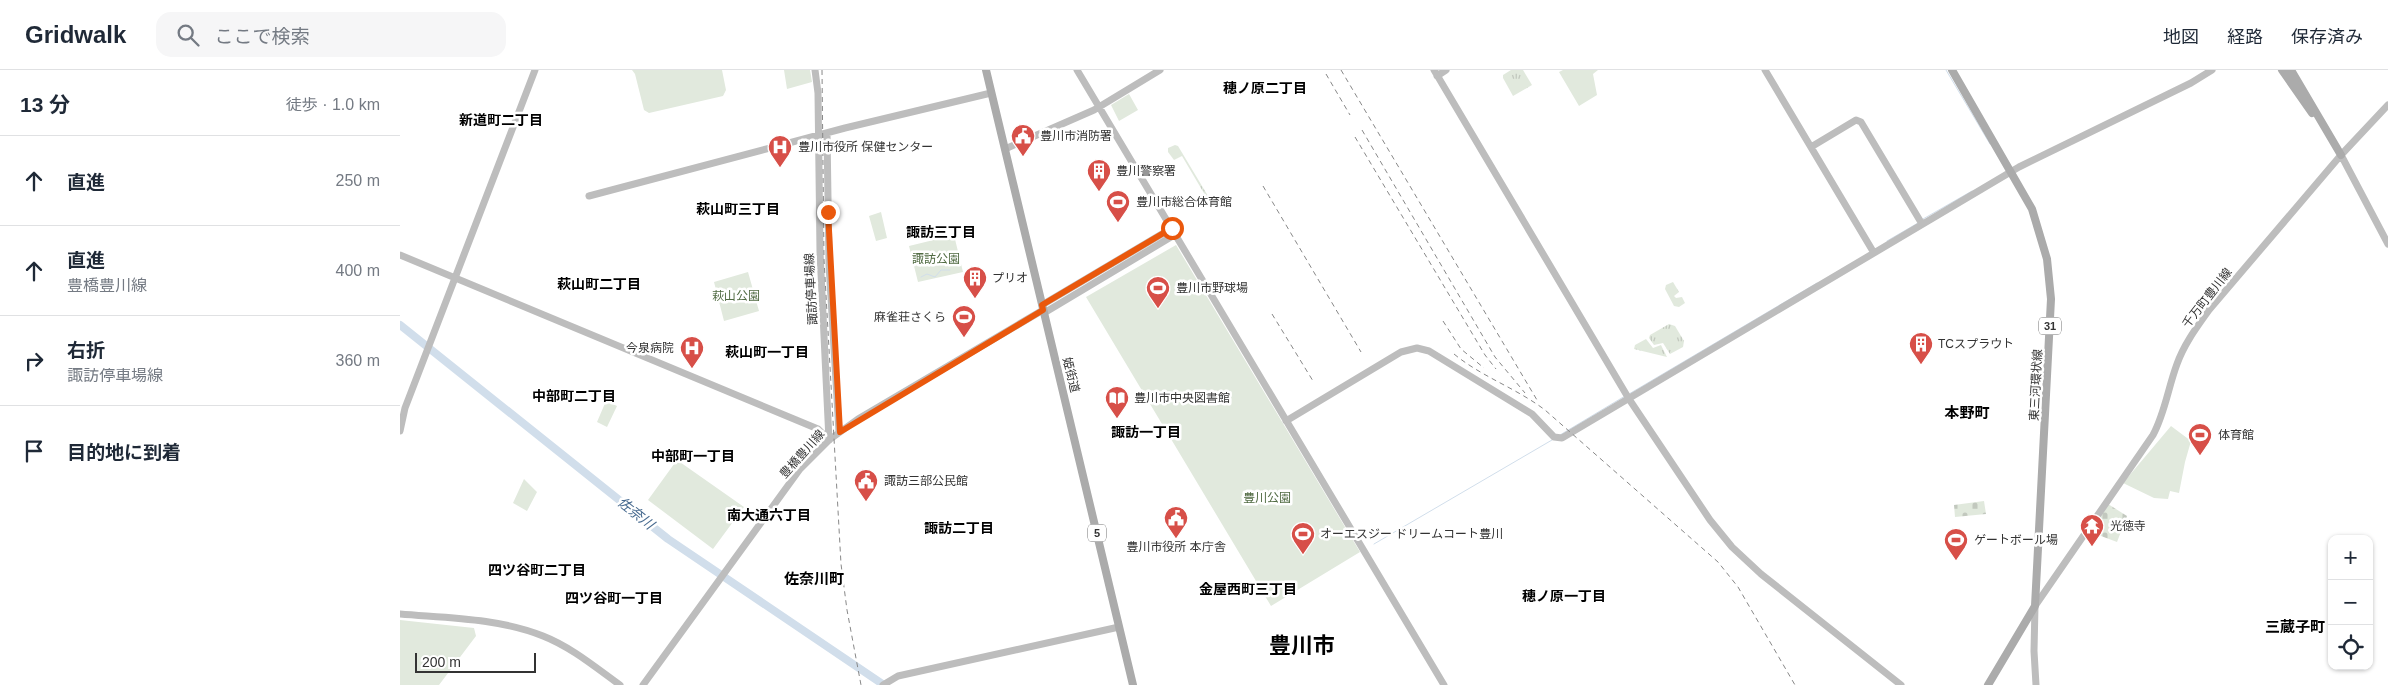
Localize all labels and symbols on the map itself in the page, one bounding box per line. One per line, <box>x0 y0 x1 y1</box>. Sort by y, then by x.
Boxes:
district label: 穂ノ原二丁目 <box>1223 80 1307 96</box>
district label: 新道町二丁目 <box>459 112 543 128</box>
public building icon: 豊川市消防署 <box>1010 123 1036 157</box>
place label: 豊川市消防署 <box>1040 129 1112 143</box>
hospital icon: 豊川市役所 保健センター <box>767 134 793 168</box>
place label: 豊川市役所 保健センター <box>798 140 933 154</box>
building icon: 豊川警察署 <box>1086 158 1112 192</box>
place label: 豊川警察署 <box>1116 164 1176 178</box>
sports icon: 豊川市総合体育館 <box>1105 189 1131 223</box>
place label: 豊川市総合体育館 <box>1136 195 1232 209</box>
district label: 萩山町三丁目 <box>696 201 780 217</box>
route end <box>817 201 840 224</box>
route start <box>1161 217 1184 240</box>
district label: 諏訪三丁目 <box>906 224 976 240</box>
park label: 諏訪公園 <box>912 252 960 266</box>
street label: 諏訪停車場線 <box>802 253 820 325</box>
building icon: プリオ <box>962 265 988 299</box>
street label: 千万町豊川線 <box>2179 265 2235 331</box>
place label: プリオ <box>992 271 1028 285</box>
sports icon: 豊川市野球場 <box>1145 275 1171 309</box>
district label: 萩山町二丁目 <box>557 276 641 292</box>
place label: 豊川市野球場 <box>1176 281 1248 295</box>
park label: 萩山公園 <box>712 289 760 303</box>
sports icon: 麻雀荘さくら <box>951 304 977 338</box>
place label: 麻雀荘さくら <box>874 310 946 324</box>
road number: 31 <box>2039 318 2061 334</box>
building icon: TCスプラウト <box>1908 331 1934 365</box>
hospital icon: 今泉病院 <box>679 335 705 369</box>
place label: TCスプラウト <box>1938 337 2014 351</box>
place label: 今泉病院 <box>626 341 674 355</box>
district label: 萩山町一丁目 <box>725 344 809 360</box>
street label: 東三河環状線 <box>2027 349 2045 421</box>
street label: 姫街道 <box>1060 356 1082 394</box>
library icon: 豊川市中央図書館 <box>1104 385 1130 419</box>
district label: 中部町二丁目 <box>532 388 616 404</box>
place label: 豊川市中央図書館 <box>1134 391 1230 405</box>
district label: 本野町 <box>1944 404 1990 421</box>
sports icon: 体育館 <box>2187 422 2213 456</box>
district label: 諏訪一丁目 <box>1111 424 1181 440</box>
street label: 豊橋豊川線 <box>777 427 827 481</box>
place label: 体育館 <box>2218 428 2254 442</box>
district label: 中部町一丁目 <box>651 448 735 464</box>
public building icon: 諏訪三部公民館 <box>853 468 879 502</box>
place label: 諏訪三部公民館 <box>884 474 968 488</box>
park label: 豊川公園 <box>1243 491 1291 505</box>
water label: 佐奈川 <box>615 494 659 534</box>
public building icon: 豊川市役所 本庁舎 <box>1163 505 1189 539</box>
district label: 南大通六丁目 <box>727 507 811 523</box>
temple icon: 光徳寺 <box>2079 513 2105 547</box>
place label: 光徳寺 <box>2110 519 2146 533</box>
district label: 諏訪二丁目 <box>924 520 994 536</box>
sports icon: オーエスジー ドリームコート豊川 <box>1290 521 1316 555</box>
road number: 5 <box>1088 524 1106 542</box>
place label: オーエスジー ドリームコート豊川 <box>1320 527 1503 541</box>
sports icon: ゲートボール場 <box>1943 527 1969 561</box>
place label: ゲートボール場 <box>1974 533 2058 547</box>
place label: 豊川市役所 本庁舎 <box>1126 540 1226 554</box>
district label: 四ツ谷町二丁目 <box>488 562 586 578</box>
district label: 佐奈川町 <box>784 570 844 587</box>
district label: 金屋西町三丁目 <box>1199 581 1297 597</box>
district label: 穂ノ原一丁目 <box>1522 588 1606 604</box>
district label: 四ツ谷町一丁目 <box>565 590 663 606</box>
district label: 三蔵子町 <box>2265 618 2325 635</box>
district label: 豊川市 <box>1269 633 1335 658</box>
scale bar <box>415 650 536 673</box>

